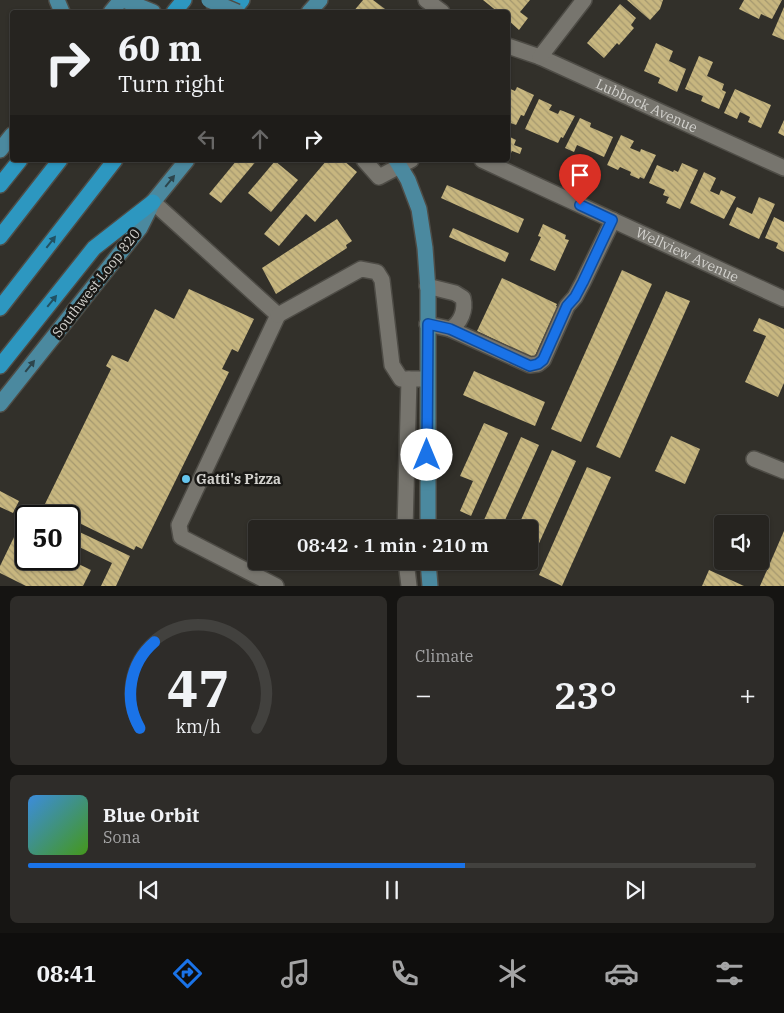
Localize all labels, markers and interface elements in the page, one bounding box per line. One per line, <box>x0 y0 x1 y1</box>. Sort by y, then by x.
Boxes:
text: 60 m <box>118 25 202 71</box>
icon: right <box>35 30 100 95</box>
text: Turn right <box>118 69 225 98</box>
street label: Lubbock Avenue <box>593 75 700 136</box>
icon: left <box>193 125 221 153</box>
icon: ahead <box>246 125 274 153</box>
icon: right <box>299 125 327 153</box>
pin <box>559 154 601 205</box>
icon: arrive <box>566 161 594 189</box>
one-way arrow <box>164 175 175 188</box>
street label: Wellview Avenue <box>633 223 742 286</box>
street label: Southwest Loop 820 <box>48 225 144 341</box>
one-way arrow <box>46 236 57 249</box>
one-way arrow <box>47 294 58 307</box>
one-way arrow <box>25 359 36 372</box>
position arrow <box>400 428 452 480</box>
place label: Gatti's Pizza <box>196 470 281 488</box>
marker: Gatti's Pizza <box>180 473 192 485</box>
speed limit sign: 50 <box>15 505 80 570</box>
map controls <box>714 515 769 570</box>
button: sound <box>714 515 769 570</box>
text: 08:42 · 1 min · 210 m <box>297 533 489 557</box>
text: Climate <box>415 646 473 666</box>
text: 47 <box>167 654 230 721</box>
text: 23° <box>554 670 617 719</box>
text: − <box>415 676 432 713</box>
text: + <box>739 676 756 713</box>
text: km/h <box>176 715 221 738</box>
text: Blue Orbit <box>103 803 199 827</box>
text: Sona <box>103 827 140 847</box>
icon: previous <box>135 876 163 904</box>
icon: pause <box>378 876 406 904</box>
icon: next <box>621 876 649 904</box>
icon: directions <box>170 956 205 991</box>
icon: music <box>278 956 313 991</box>
icon: phone <box>387 956 422 991</box>
icon: climate <box>495 956 530 991</box>
icon: car <box>604 956 639 991</box>
icon: filters <box>712 956 747 991</box>
text: 08:41 <box>37 959 96 988</box>

